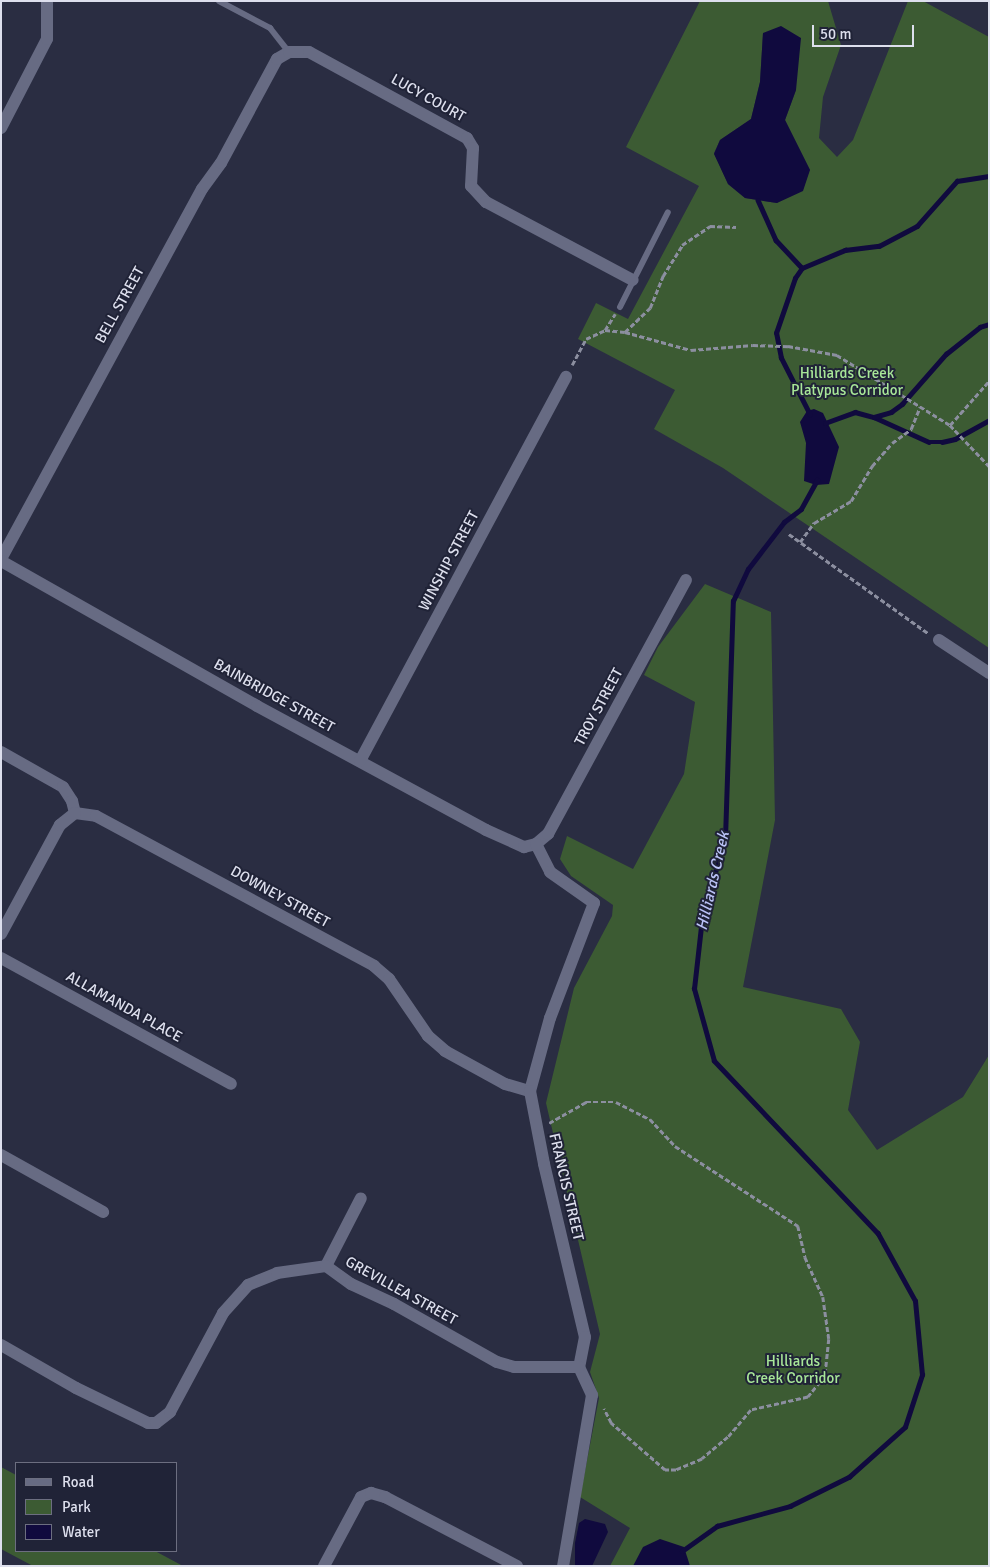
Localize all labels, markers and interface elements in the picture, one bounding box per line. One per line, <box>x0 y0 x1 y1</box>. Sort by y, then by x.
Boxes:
scale bar <box>815 15 918 47</box>
text: 50 m <box>820 25 851 43</box>
street label: LUCY COURT <box>388 70 468 126</box>
street label: BELL STREET <box>92 264 148 346</box>
park label: Hilliards Creek Platypus Corridor <box>791 364 903 399</box>
street label: WINSHIP STREET <box>415 508 483 614</box>
street label: BAINBRIDGE STREET <box>211 655 337 737</box>
street label: TROY STREET <box>571 665 627 749</box>
water label: Hilliards Creek <box>692 830 734 932</box>
street label: DOWNEY STREET <box>227 862 333 932</box>
street label: ALLAMANDA PLACE <box>63 968 185 1046</box>
street label: FRANCIS STREET <box>545 1131 587 1243</box>
street label: GREVILLEA STREET <box>342 1253 460 1329</box>
park label: Hilliards Creek Corridor <box>746 1352 840 1387</box>
legend <box>15 1462 178 1552</box>
text: Road <box>62 1473 94 1491</box>
text: Park <box>62 1498 91 1516</box>
text: Water <box>62 1523 100 1541</box>

